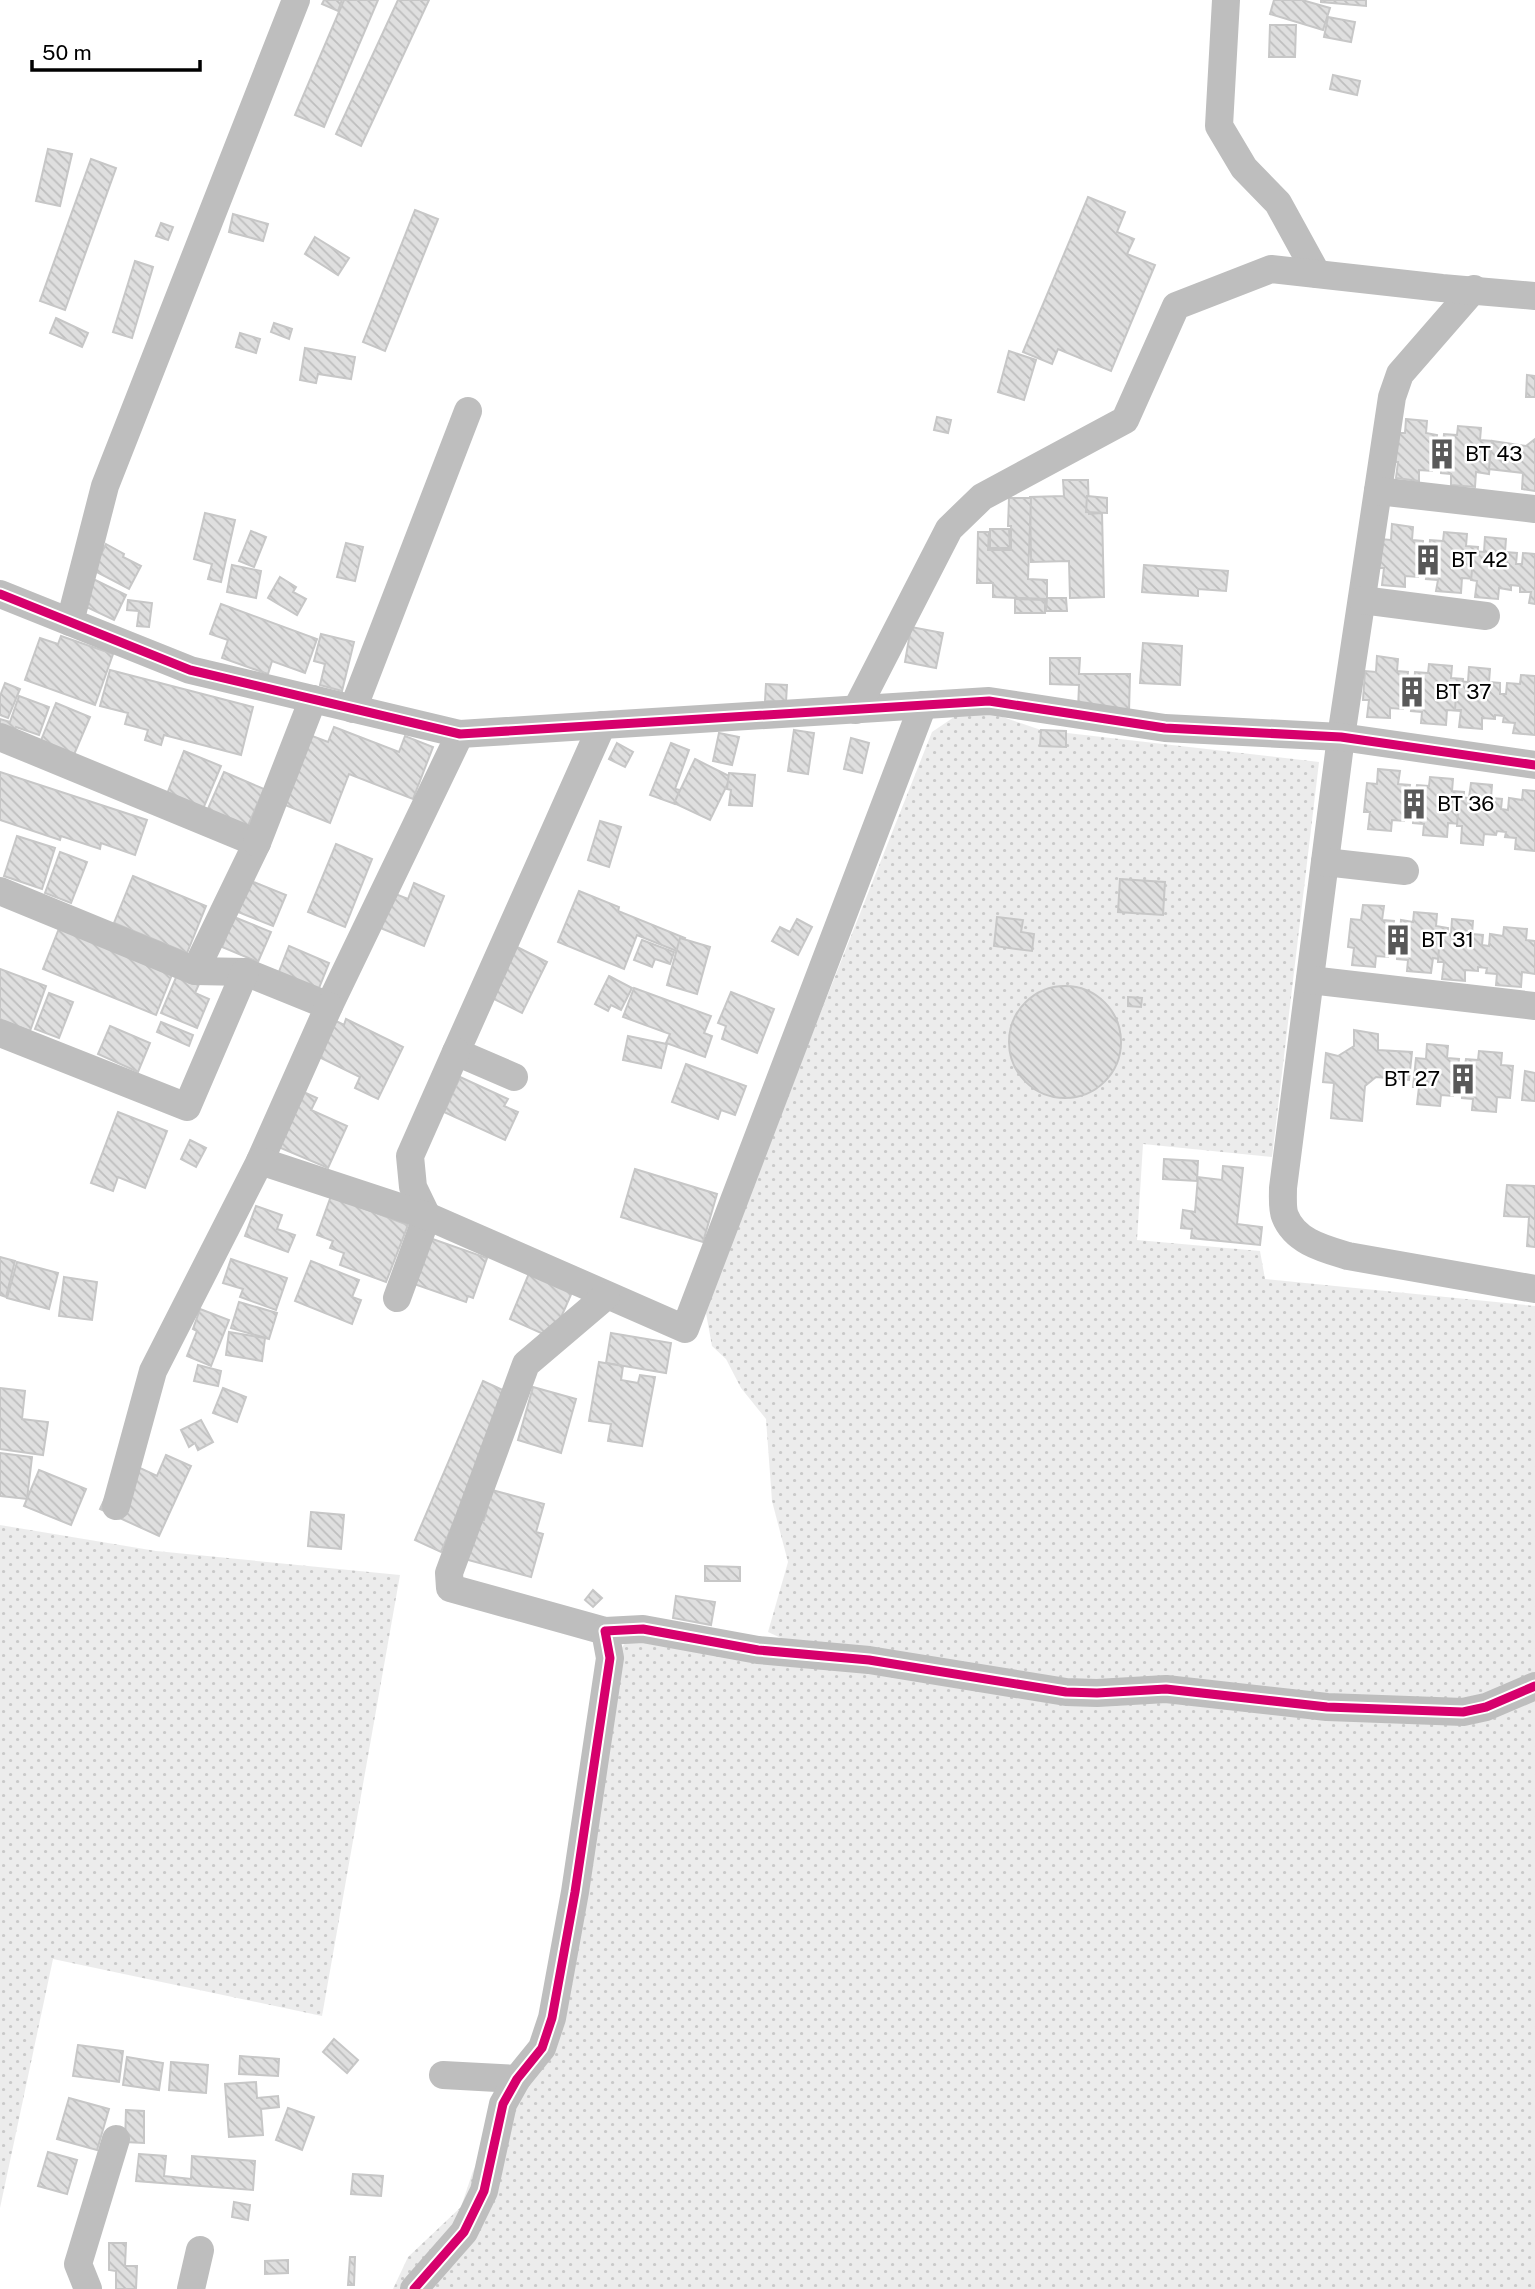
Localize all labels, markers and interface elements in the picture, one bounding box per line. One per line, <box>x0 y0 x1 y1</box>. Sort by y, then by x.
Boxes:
scale bar <box>32 28 200 72</box>
text: 50 m <box>42 40 92 65</box>
building icon: BT 43 <box>1425 437 1459 471</box>
place label: BT 43 <box>1465 441 1523 466</box>
building icon: BT 42 <box>1411 543 1445 577</box>
place label: BT 42 <box>1451 547 1508 572</box>
building icon: BT 37 <box>1395 675 1429 709</box>
place label: BT 37 <box>1435 679 1492 704</box>
building icon: BT 36 <box>1397 787 1431 821</box>
place label: BT 36 <box>1437 791 1494 816</box>
building icon: BT 31 <box>1381 923 1415 957</box>
place label: BT 31 <box>1421 927 1474 952</box>
building icon: BT 27 <box>1446 1062 1480 1096</box>
place label: BT 27 <box>1384 1066 1440 1091</box>

